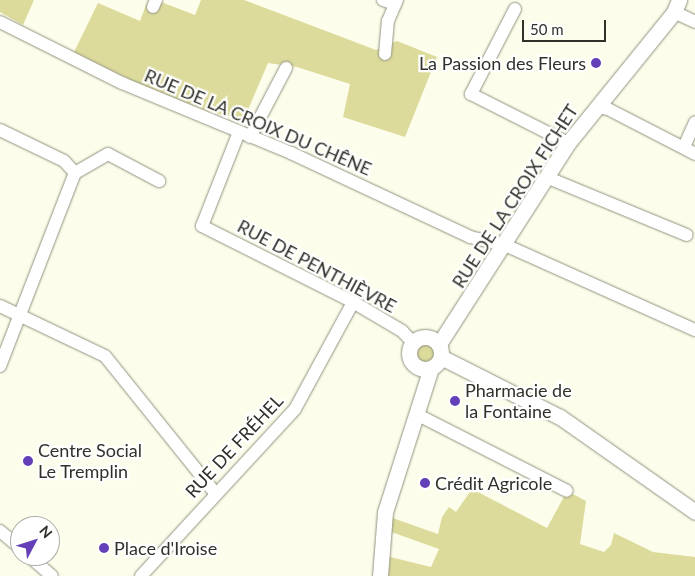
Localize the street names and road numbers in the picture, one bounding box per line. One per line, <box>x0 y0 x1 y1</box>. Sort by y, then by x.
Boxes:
street label: RUE DE LA CROIX DU CHÊNE <box>141 64 375 180</box>
street label: RUE DE LA CROIX FICHET <box>447 100 583 292</box>
street label: RUE DE PENTHIÈVRE <box>234 215 400 317</box>
street label: RUE DE FRÉHEL <box>181 390 287 502</box>

